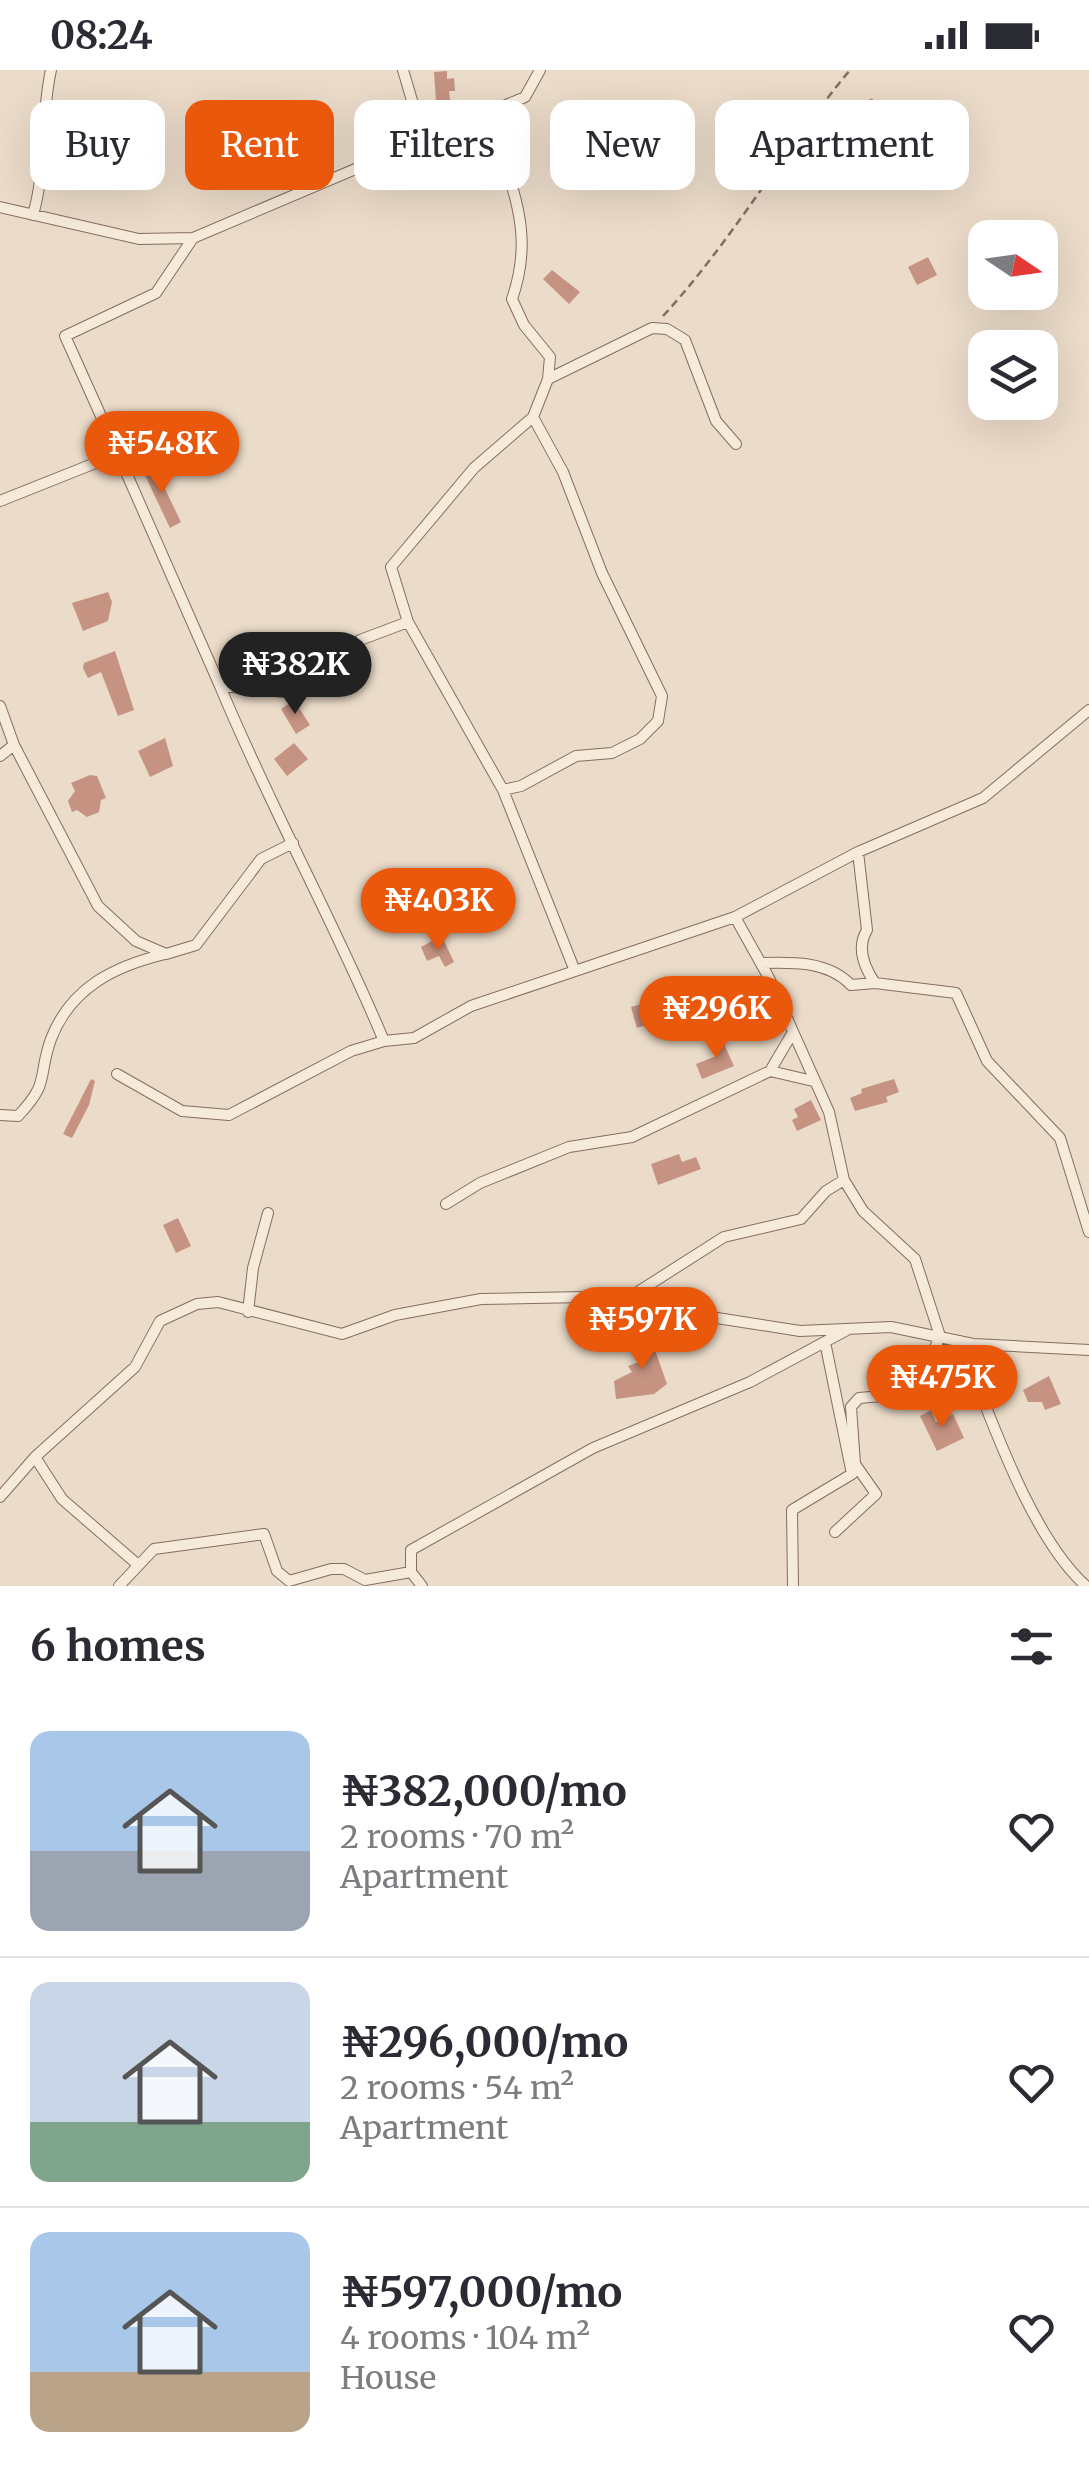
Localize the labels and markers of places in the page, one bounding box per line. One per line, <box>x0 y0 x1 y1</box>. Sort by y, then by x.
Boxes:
pin: ₦548K <box>92 411 232 496</box>
pin: ₦382K <box>225 632 365 717</box>
pin: ₦403K <box>368 868 508 953</box>
pin: ₦296K <box>646 976 786 1061</box>
pin: ₦597K <box>572 1287 712 1372</box>
pin: ₦475K <box>872 1345 1012 1430</box>

